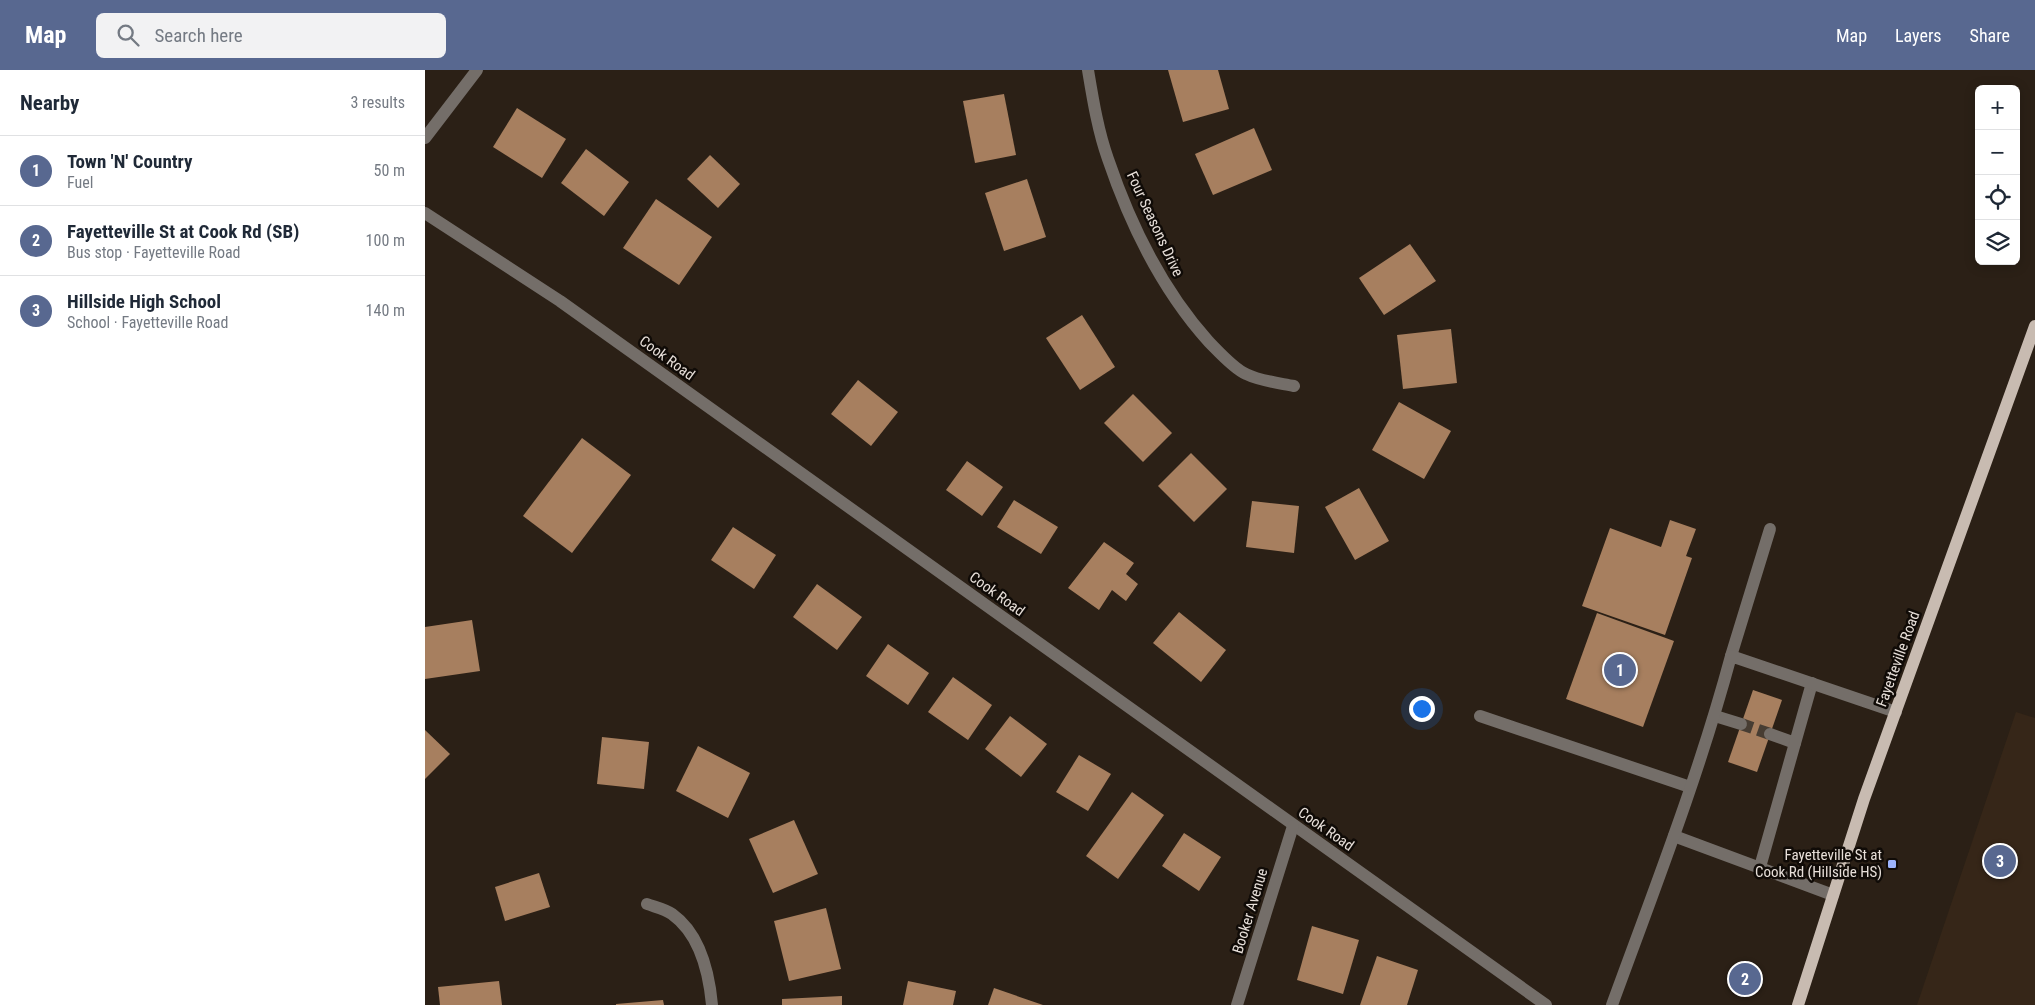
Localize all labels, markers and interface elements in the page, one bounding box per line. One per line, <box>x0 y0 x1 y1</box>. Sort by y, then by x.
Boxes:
search box <box>96 13 446 58</box>
text: Map <box>25 21 66 49</box>
icon: search <box>114 21 142 49</box>
text: Search here <box>154 24 243 47</box>
text: Map <box>1836 25 1867 46</box>
text: Layers <box>1895 25 1942 46</box>
text: Share <box>1970 25 2010 46</box>
map controls <box>1975 85 2020 265</box>
button: + <box>1975 85 2020 130</box>
text: Nearby <box>20 91 79 115</box>
text: 3 results <box>350 93 405 112</box>
button: − <box>1975 130 2020 175</box>
text: Town 'N' Country <box>67 150 193 173</box>
text: 1 <box>32 161 40 180</box>
text: 50 m <box>373 161 405 180</box>
street label: Four Seasons Drive <box>1123 169 1187 279</box>
text: Fuel <box>67 173 93 192</box>
button: locate <box>1975 175 2020 220</box>
text: Fayetteville St at Cook Rd (SB) <box>67 220 299 243</box>
button: layers <box>1975 220 2020 265</box>
text: 2 <box>32 231 40 250</box>
text: 100 m <box>366 231 405 250</box>
text: Bus stop · Fayetteville Road <box>67 243 241 262</box>
text: Hillside High School <box>67 290 221 313</box>
text: 3 <box>32 301 40 320</box>
text: 140 m <box>366 301 405 320</box>
text: School · Fayetteville Road <box>67 313 228 332</box>
street label: Cook Road <box>636 332 698 384</box>
street label: Cook Road <box>966 568 1028 620</box>
street label: Fayetteville Road <box>1872 609 1924 709</box>
pin: 1 <box>1604 651 1636 689</box>
your location <box>1409 696 1435 722</box>
street label: Cook Road <box>1295 803 1357 855</box>
pin: 3 <box>1984 842 2016 880</box>
place label: Fayetteville St at Cook Rd (Hillside HS) <box>1755 846 1882 881</box>
marker: Fayetteville St at Cook Rd (Hillside HS) <box>1886 858 1898 870</box>
street label: Booker Avenue <box>1229 866 1271 956</box>
pin: 2 <box>1729 960 1761 998</box>

